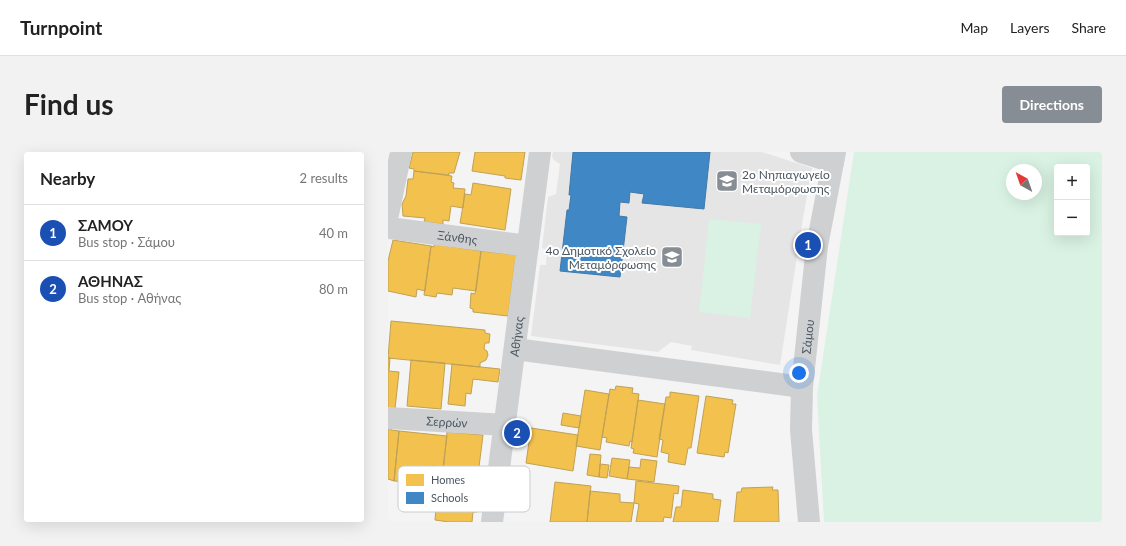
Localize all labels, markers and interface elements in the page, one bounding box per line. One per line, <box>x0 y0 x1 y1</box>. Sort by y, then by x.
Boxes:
text: Turnpoint <box>20 16 102 39</box>
text: Map <box>960 19 988 36</box>
text: Layers <box>1010 19 1050 36</box>
text: Share <box>1072 19 1106 36</box>
button: Directions <box>1002 86 1102 123</box>
text: Find us <box>24 87 114 121</box>
north arrow <box>1006 164 1042 200</box>
map controls <box>1054 164 1090 236</box>
button: + <box>1054 164 1090 200</box>
place label: 2ο Νηπιαγωγείο Μεταμόρφωσης <box>742 167 830 196</box>
text: Nearby <box>40 168 95 189</box>
school or university icon: 2ο Νηπιαγωγείο Μεταμόρφωσης <box>714 168 740 194</box>
text: 2 results <box>300 170 348 186</box>
button: − <box>1054 200 1090 236</box>
text: ΣΑΜΟΥ <box>78 216 133 234</box>
text: 1 <box>49 225 57 241</box>
text: 40 m <box>319 225 348 241</box>
street label: Ξάνθης <box>437 227 479 247</box>
pin: 1 <box>795 230 821 260</box>
text: Bus stop · Σάμου <box>78 234 175 250</box>
place label: 4ο Δημοτικό Σχολείο Μεταμόρφωσης <box>545 243 656 272</box>
school or university icon: 4ο Δημοτικό Σχολείο Μεταμόρφωσης <box>659 244 685 270</box>
text: ΑΘΗΝΑΣ <box>78 272 143 290</box>
text: 2 <box>49 281 57 297</box>
text: 80 m <box>319 281 348 297</box>
text: Bus stop · Αθήνας <box>78 290 181 306</box>
street label: Αθήνας <box>506 315 526 358</box>
street label: Σάμου <box>798 319 817 355</box>
your location <box>789 363 809 383</box>
street label: Σερρών <box>426 413 468 430</box>
pin: 2 <box>504 418 530 448</box>
legend <box>398 466 530 512</box>
text: Homes <box>431 473 465 486</box>
text: Schools <box>431 491 468 504</box>

